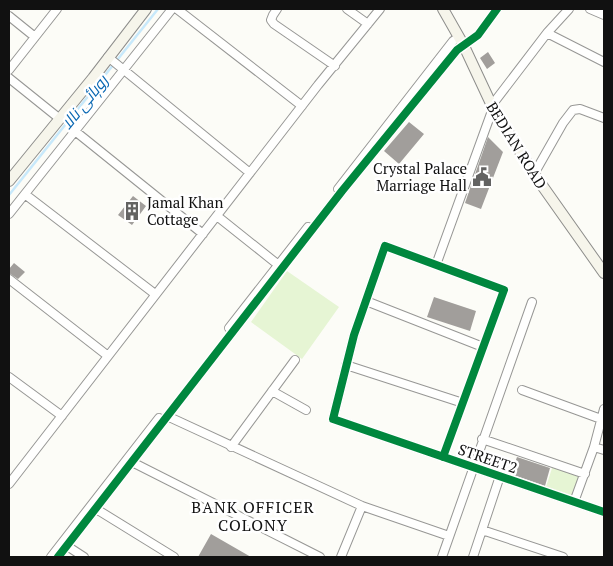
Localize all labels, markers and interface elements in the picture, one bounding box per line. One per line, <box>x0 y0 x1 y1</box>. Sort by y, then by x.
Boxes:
water label: روہائی نالا <box>55 69 114 134</box>
street label: BEDIAN ROAD <box>482 98 552 192</box>
place label: Crystal Palace Marriage Hall <box>373 158 467 195</box>
public building icon: Crystal Palace Marriage Hall <box>471 166 493 188</box>
place label: Jamal Khan Cottage <box>147 192 223 229</box>
building icon: Jamal Khan Cottage <box>121 200 143 222</box>
street label: STREET2 <box>456 439 520 477</box>
district label: BANK OFFICER COLONY <box>191 496 315 536</box>

